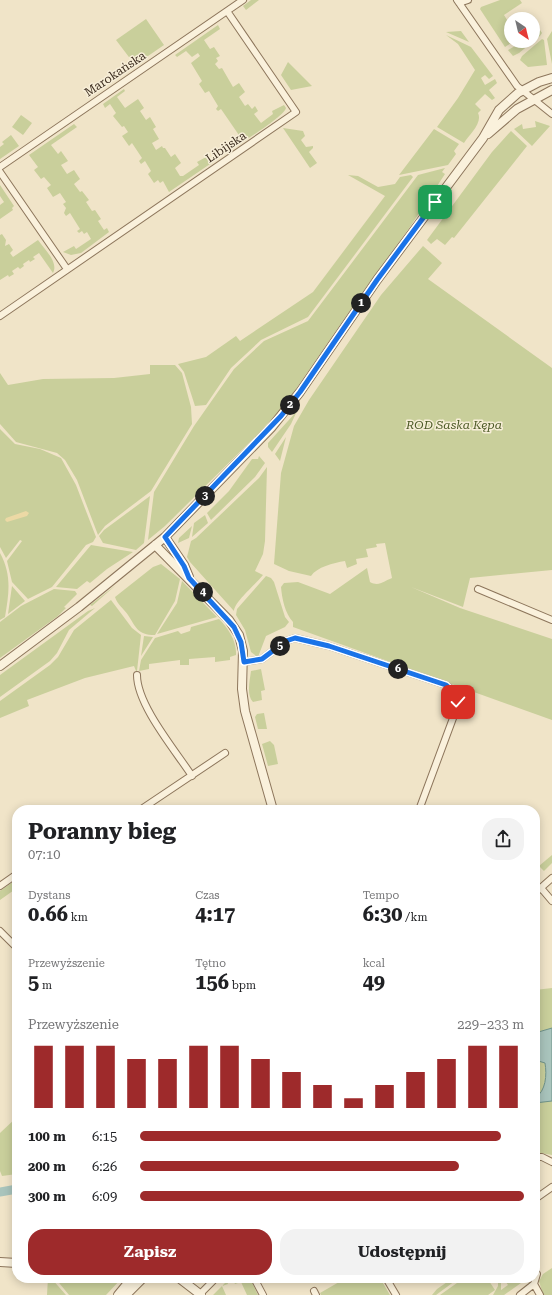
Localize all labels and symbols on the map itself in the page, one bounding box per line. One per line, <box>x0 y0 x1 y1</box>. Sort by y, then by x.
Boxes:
north arrow <box>504 12 540 48</box>
street label: Marokańska <box>82 48 149 100</box>
street label: Libijska <box>203 128 249 166</box>
pin <box>418 185 452 219</box>
pin: 1 <box>351 293 371 313</box>
pin: 2 <box>280 395 300 415</box>
park label: ROD Saska Kępa <box>405 418 502 432</box>
pin: 3 <box>195 486 215 506</box>
pin: 4 <box>193 582 213 602</box>
pin: 5 <box>270 636 290 656</box>
pin: 6 <box>388 659 408 679</box>
pin <box>441 685 475 719</box>

